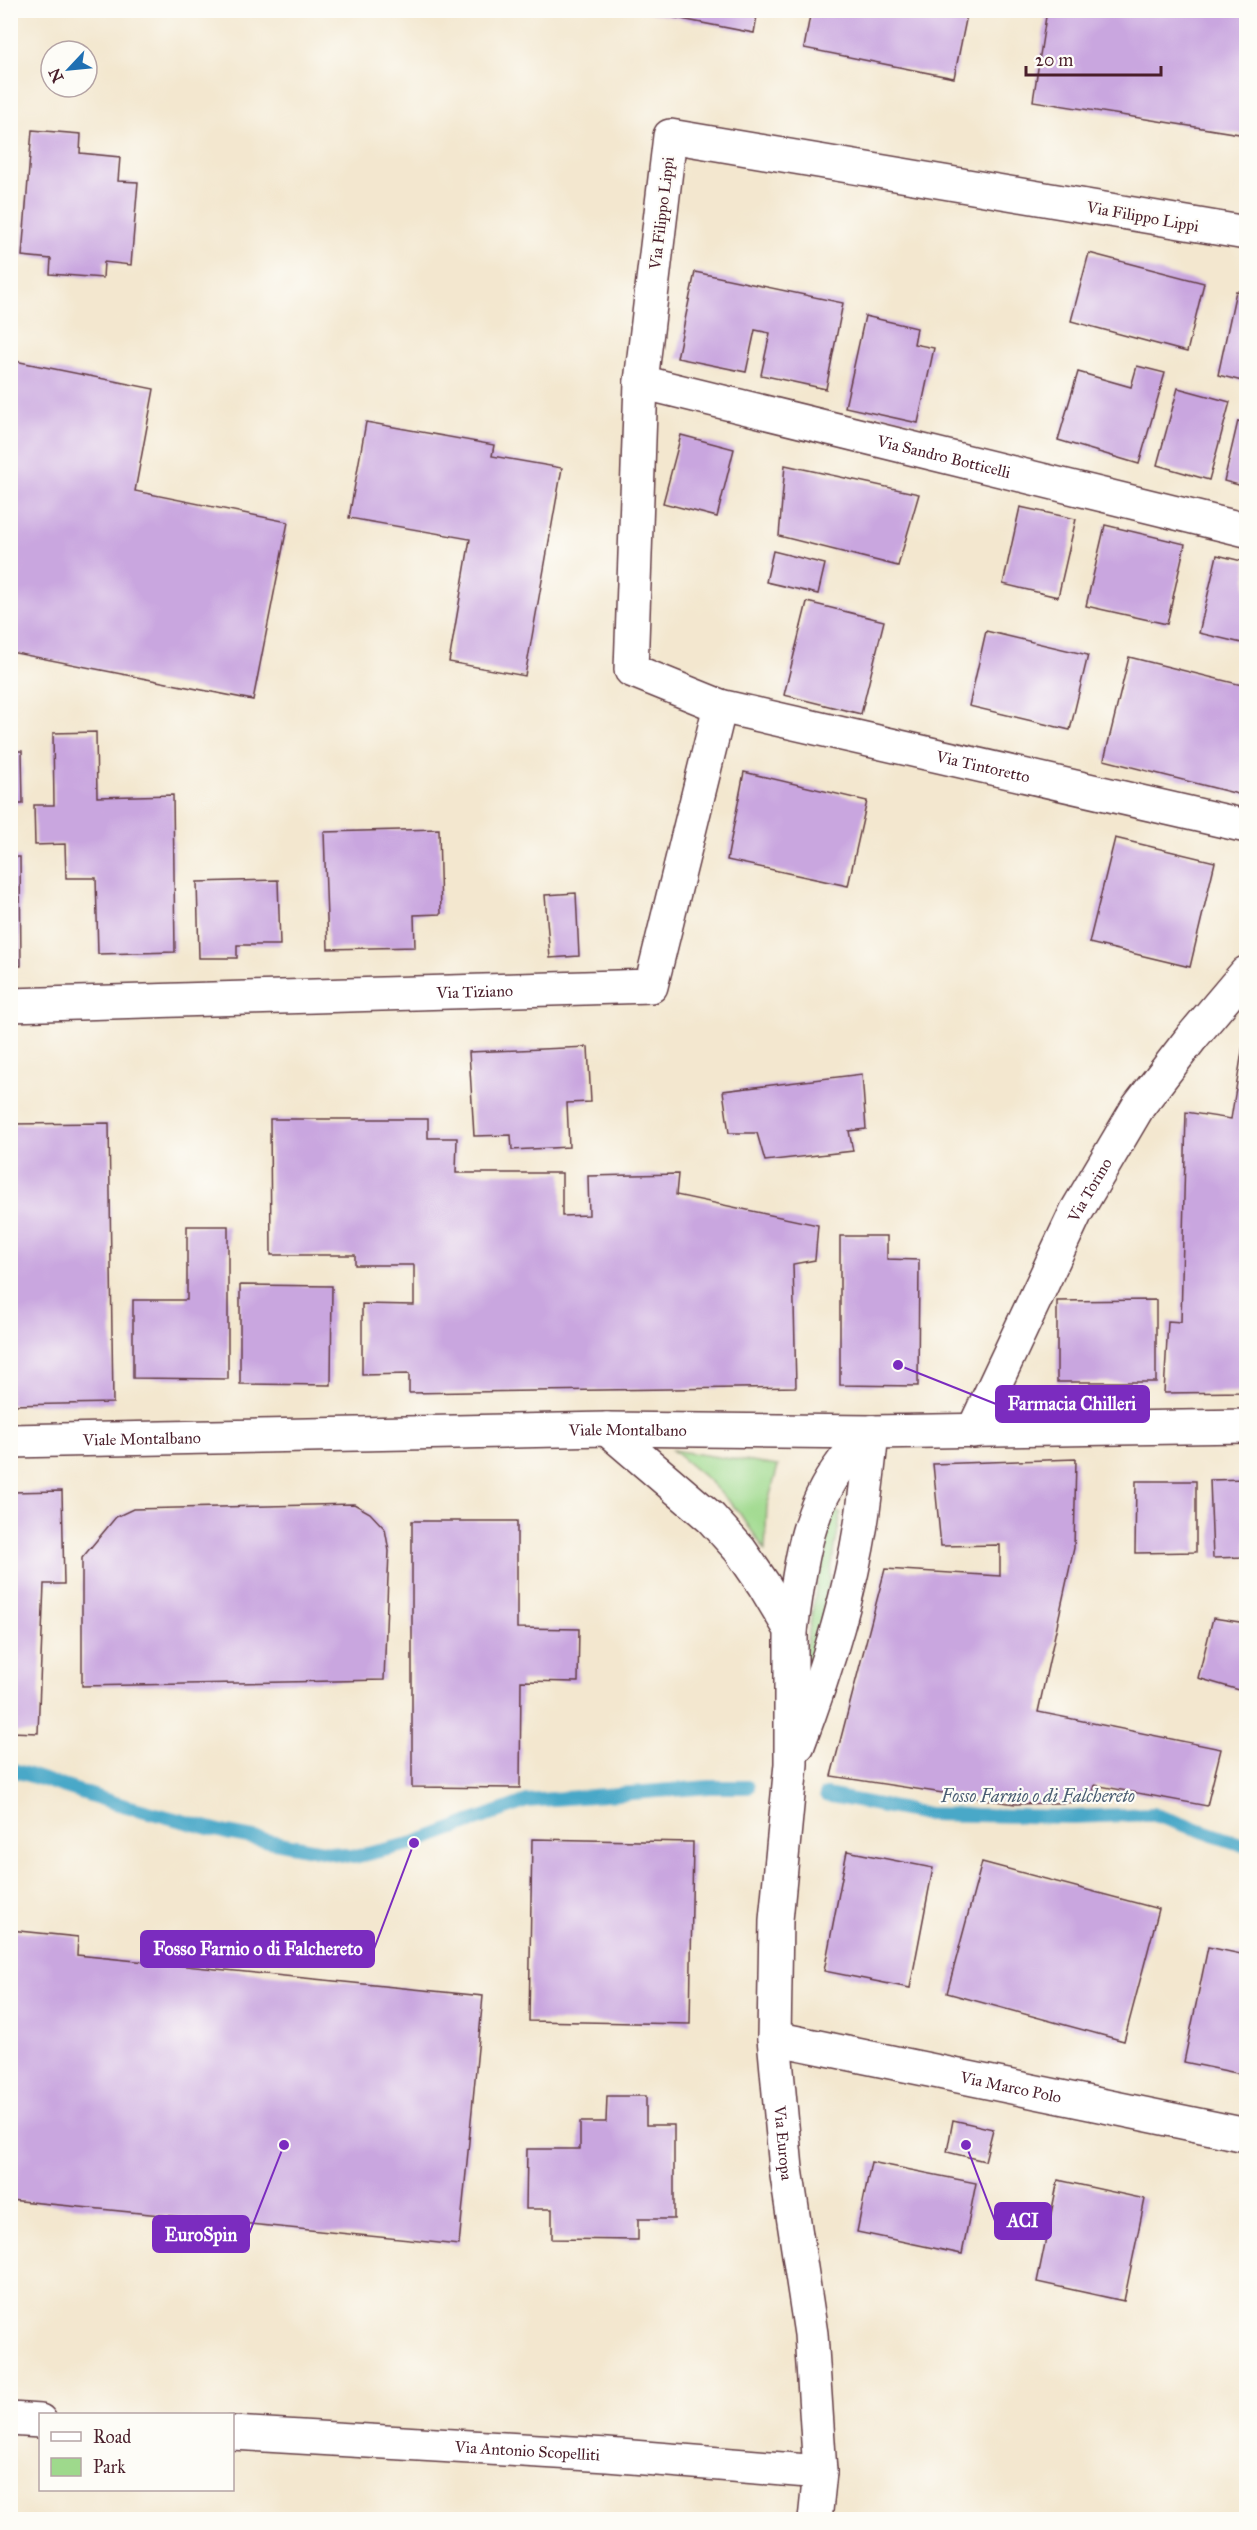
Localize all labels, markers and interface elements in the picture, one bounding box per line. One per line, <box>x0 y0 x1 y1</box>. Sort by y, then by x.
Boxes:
north arrow <box>39 39 99 99</box>
scale bar <box>1026 39 1161 77</box>
text: 20 m <box>1035 49 1073 71</box>
text: N <box>44 65 67 86</box>
street label: Via Filippo Lippi <box>645 155 678 272</box>
street label: Via Filippo Lippi <box>1084 197 1201 236</box>
street label: Via Sandro Botticelli <box>874 431 1013 482</box>
street label: Via Tintoretto <box>933 746 1032 786</box>
street label: Via Tiziano <box>435 981 513 1002</box>
street label: Via Torino <box>1063 1155 1116 1226</box>
callout: Farmacia Chilleri <box>996 1386 1149 1422</box>
text: Farmacia Chilleri <box>1008 1393 1137 1415</box>
street label: Viale Montalbano <box>568 1420 687 1440</box>
street label: Viale Montalbano <box>82 1428 201 1450</box>
water label: Fosso Farnio o di Falchereto <box>940 1785 1135 1807</box>
callout: Fosso Farnio o di Falchereto <box>141 1931 374 1967</box>
text: Fosso Farnio o di Falchereto <box>153 1938 363 1960</box>
street label: Via Marco Polo <box>958 2067 1063 2107</box>
street label: Via Europa <box>770 2104 797 2182</box>
callout: ACI <box>995 2203 1051 2239</box>
text: ACI <box>1006 2210 1039 2232</box>
callout: EuroSpin <box>153 2216 249 2252</box>
text: EuroSpin <box>165 2224 237 2247</box>
legend <box>39 2413 234 2491</box>
text: Road <box>93 2426 131 2448</box>
street label: Via Antonio Scopelliti <box>453 2437 601 2465</box>
text: Park <box>93 2456 126 2478</box>

